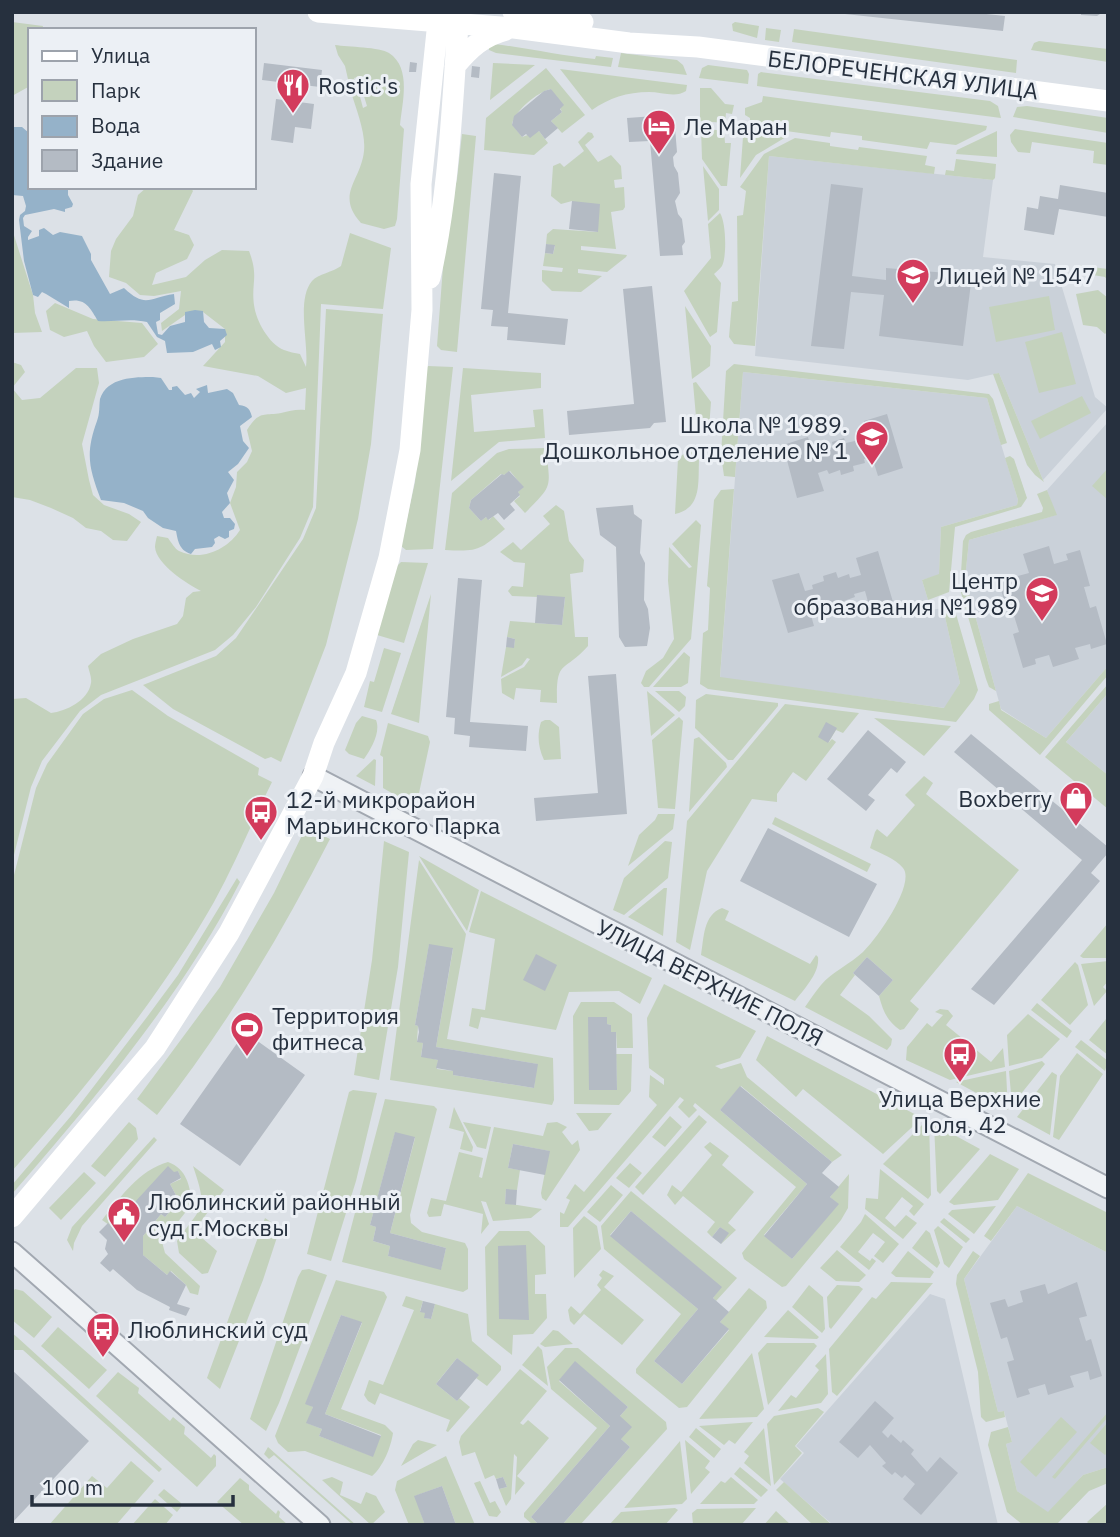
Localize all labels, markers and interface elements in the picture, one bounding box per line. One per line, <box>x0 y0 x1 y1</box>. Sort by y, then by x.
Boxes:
legend <box>28 28 256 189</box>
text: Улица <box>91 41 150 69</box>
street label: БЕЛОРЕЧЕНСКАЯ УЛИЦА <box>766 43 1040 106</box>
restaurant icon: Rostic's <box>274 66 312 115</box>
place label: Rostic's <box>318 70 398 100</box>
text: Парк <box>91 76 141 104</box>
hotel icon: Ле Маран <box>640 107 678 156</box>
text: Вода <box>91 111 140 139</box>
place label: Ле Маран <box>684 111 788 141</box>
text: Здание <box>91 146 163 174</box>
school or university icon: Лицей № 1547 <box>894 256 932 305</box>
place label: Лицей № 1547 <box>937 260 1096 290</box>
place label: Школа № 1989. Дошкольное отделение № 1 <box>543 409 848 465</box>
school or university icon: Школа № 1989. Дошкольное отделение № 1 <box>853 418 891 467</box>
place label: Центр образования №1989 <box>793 565 1018 621</box>
school or university icon: Центр образования №1989 <box>1023 574 1061 623</box>
shop icon: Boxberry <box>1057 779 1095 828</box>
place label: Boxberry <box>958 783 1053 813</box>
place label: 12-й микрорайон Марьинского Парка <box>286 784 500 840</box>
bus stop icon: 12-й микрорайон Марьинского Парка <box>242 793 280 842</box>
street label: УЛИЦА ВЕРХНИЕ ПОЛЯ <box>591 912 829 1052</box>
place label: Территория фитнеса <box>272 1000 399 1056</box>
sports icon: Территория фитнеса <box>228 1009 266 1058</box>
bus stop icon: Улица Верхние Поля, 42 <box>941 1035 979 1084</box>
place label: Улица Верхние Поля, 42 <box>879 1083 1041 1139</box>
place label: Люблинский районный суд г.Москвы <box>148 1186 401 1242</box>
public building icon: Люблинский районный суд г.Москвы <box>105 1195 143 1244</box>
bus stop icon: Люблинский суд <box>84 1310 122 1359</box>
place label: Люблинский суд <box>128 1314 308 1344</box>
scale bar <box>32 1464 233 1508</box>
text: 100 m <box>42 1473 103 1501</box>

